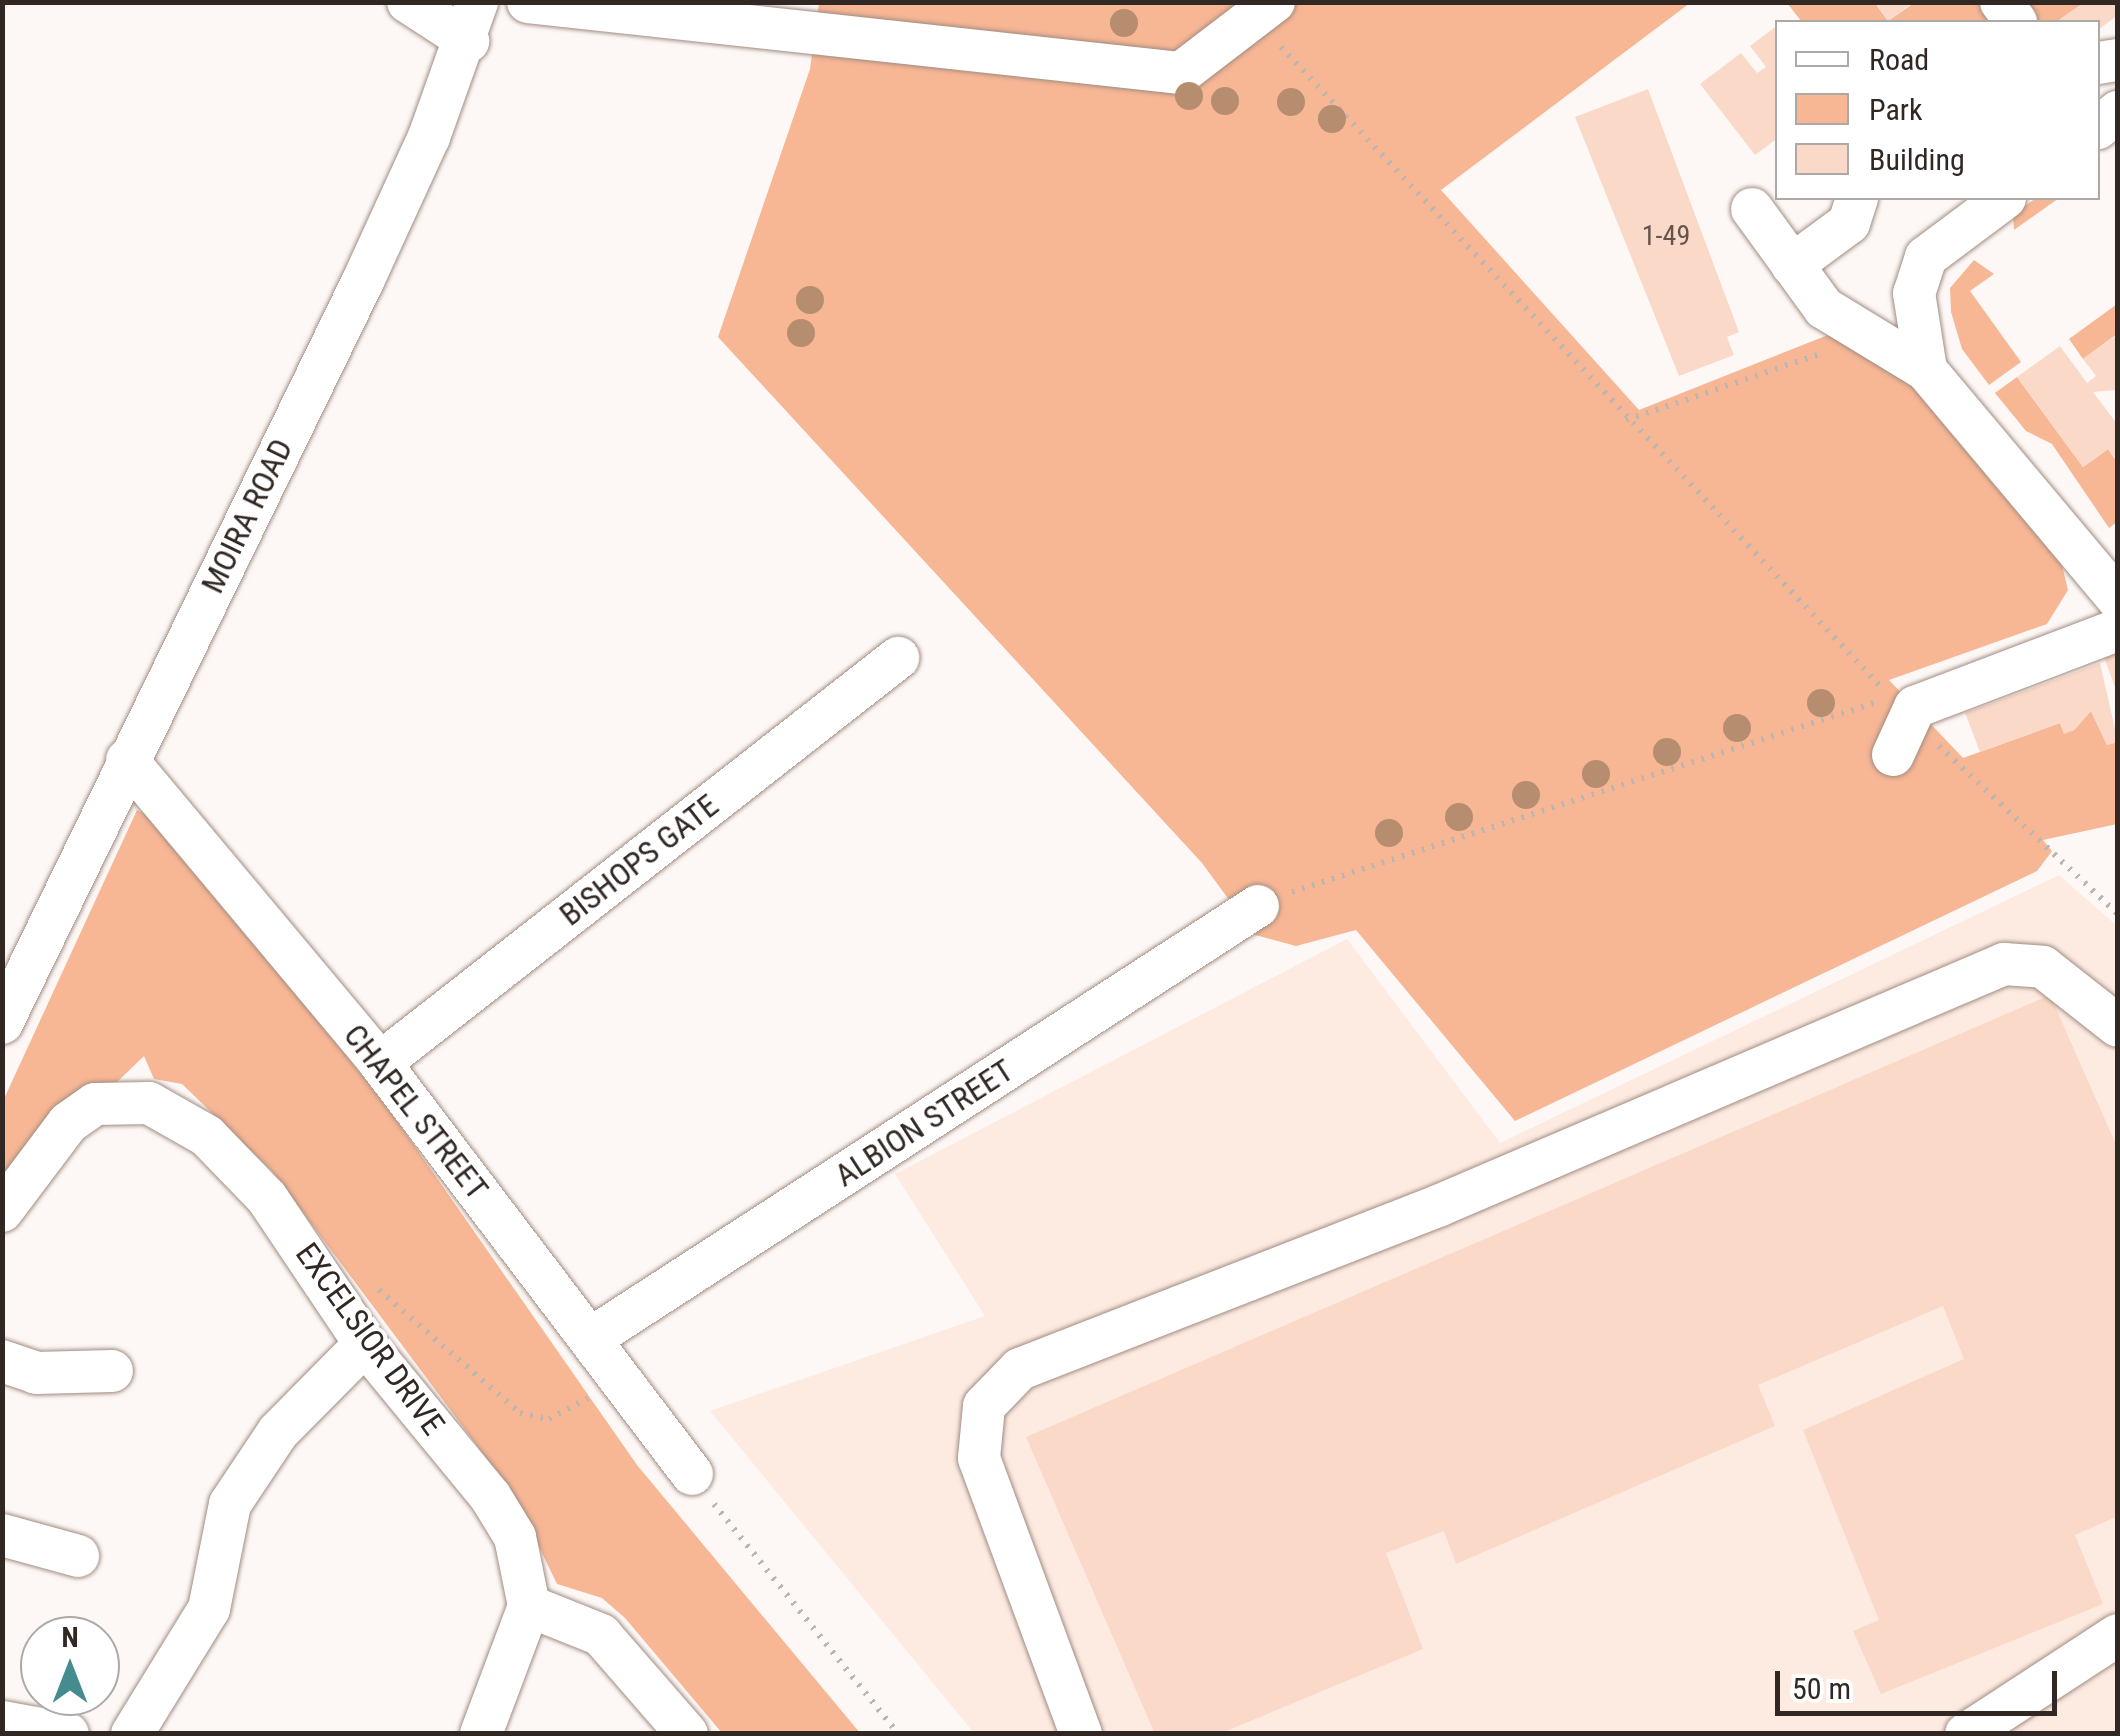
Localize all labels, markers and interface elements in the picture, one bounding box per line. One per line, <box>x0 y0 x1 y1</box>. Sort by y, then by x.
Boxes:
legend <box>1775 20 2100 200</box>
text: Road <box>1869 42 1929 77</box>
text: Park <box>1869 92 1923 127</box>
text: Building <box>1869 142 1965 177</box>
house number: 1-49 <box>1642 219 1690 253</box>
street label: MOIRA ROAD <box>193 433 301 599</box>
street label: BISHOPS GATE <box>552 786 726 934</box>
street label: CHAPEL STREET <box>336 1017 496 1207</box>
street label: ALBION STREET <box>828 1051 1020 1195</box>
street label: EXCELSIOR DRIVE <box>288 1236 452 1442</box>
north arrow <box>20 1616 120 1716</box>
text: N <box>61 1621 79 1654</box>
scale bar <box>1780 1651 2062 1713</box>
text: 50 m <box>1792 1671 1851 1706</box>

